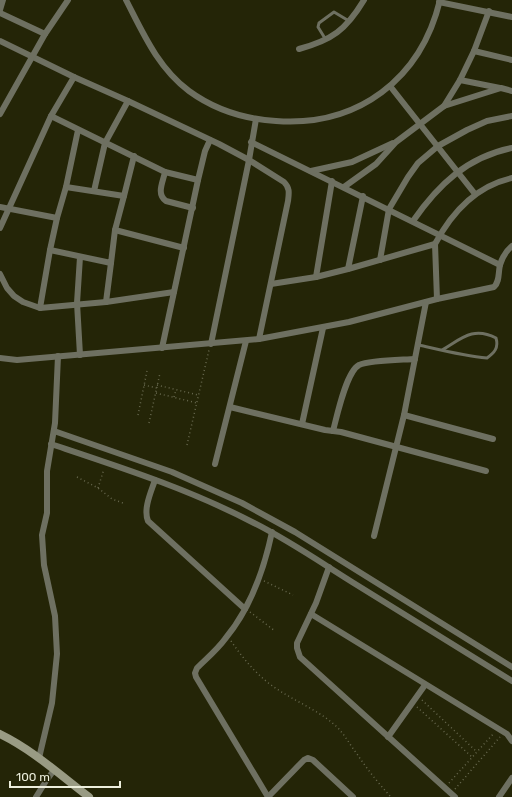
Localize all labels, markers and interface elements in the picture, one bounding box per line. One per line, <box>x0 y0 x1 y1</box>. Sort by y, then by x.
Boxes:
scale bar <box>10 763 120 789</box>
text: 100 m <box>16 770 50 784</box>

